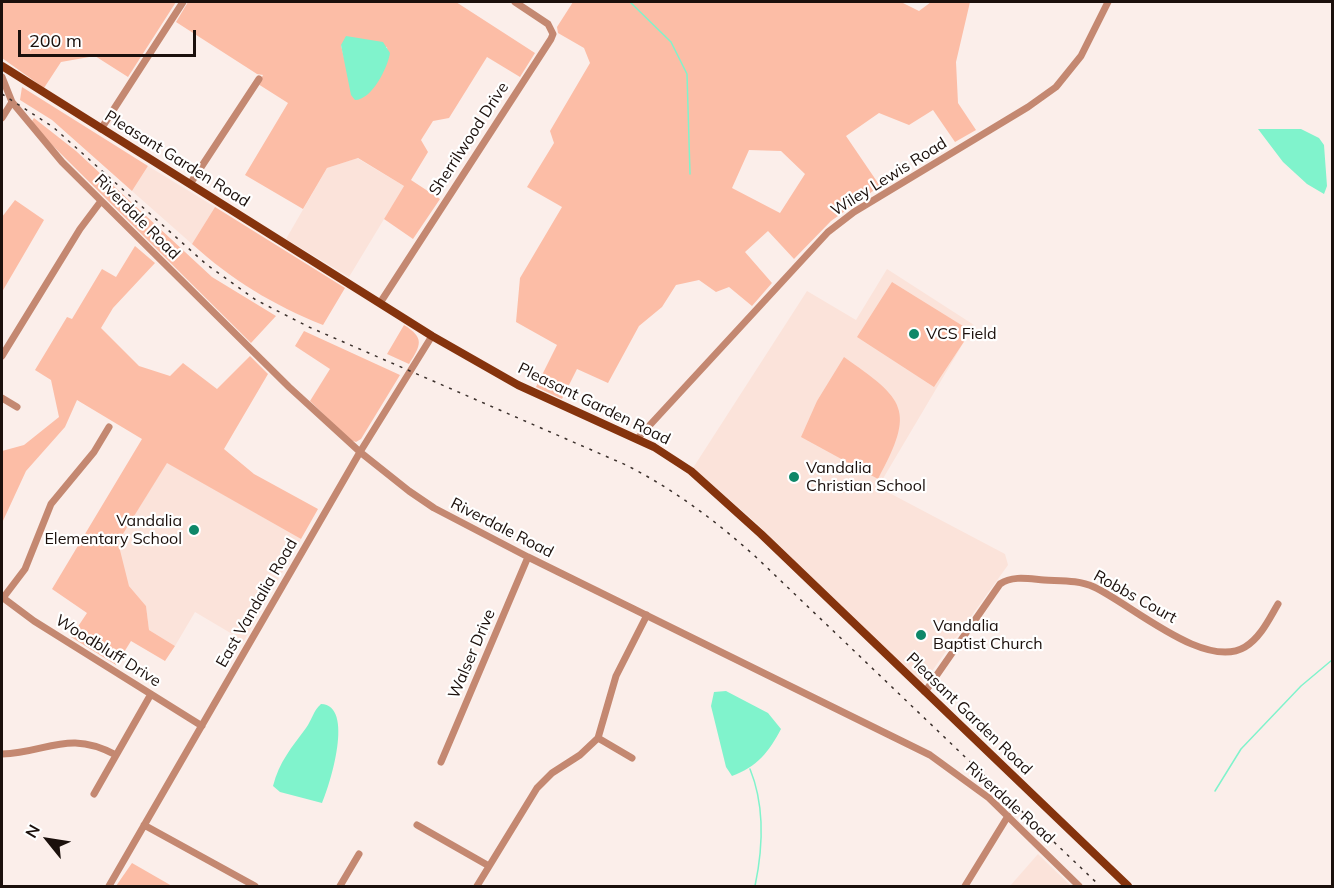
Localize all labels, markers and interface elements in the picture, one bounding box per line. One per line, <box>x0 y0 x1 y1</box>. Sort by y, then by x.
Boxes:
scale bar <box>21 18 200 56</box>
text: 200 m <box>29 29 82 52</box>
street label: Sherrilwood Drive <box>425 79 513 199</box>
street label: Pleasant Garden Road <box>101 107 253 211</box>
street label: Wiley Lewis Road <box>828 134 950 220</box>
street label: Riverdale Road <box>90 170 184 264</box>
place label: VCS Field <box>926 324 997 344</box>
marker: VCS Field <box>907 327 921 341</box>
street label: Pleasant Garden Road <box>515 359 673 449</box>
place label: Vandalia Christian School <box>806 458 926 496</box>
marker: Vandalia Christian School <box>787 470 801 484</box>
street label: Riverdale Road <box>447 494 557 562</box>
place label: Vandalia Elementary School <box>44 511 182 549</box>
marker: Vandalia Elementary School <box>187 523 201 537</box>
street label: East Vandalia Road <box>212 535 302 671</box>
street label: Robbs Court <box>1090 566 1180 628</box>
street label: Walser Drive <box>444 606 500 702</box>
street label: Woodbluff Drive <box>52 611 164 691</box>
place label: Vandalia Baptist Church <box>933 616 1043 654</box>
marker: Vandalia Baptist Church <box>914 628 928 642</box>
street label: Pleasant Garden Road <box>902 649 1036 779</box>
street label: Riverdale Road <box>962 758 1058 848</box>
north arrow <box>18 810 78 870</box>
text: N <box>21 821 44 841</box>

